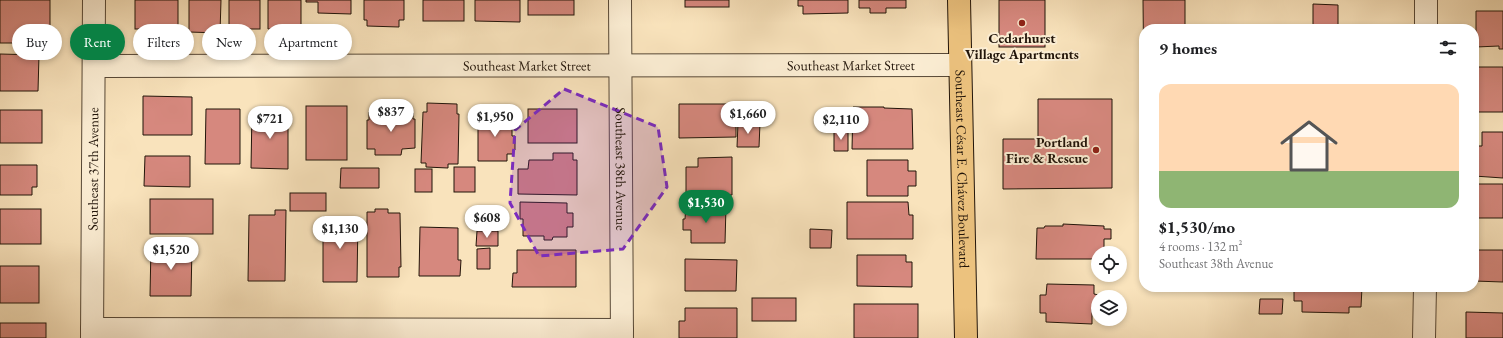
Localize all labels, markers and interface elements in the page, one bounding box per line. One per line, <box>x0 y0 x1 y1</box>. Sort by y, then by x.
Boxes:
marker: Cedarhurst Village Apartments <box>1017 18 1027 28</box>
chip: Buy <box>12 24 62 60</box>
chip: Rent <box>70 24 125 60</box>
chip: Filters <box>133 24 194 60</box>
chip: New <box>202 24 256 60</box>
chip: Apartment <box>264 24 352 60</box>
place label: Cedarhurst Village Apartments <box>965 29 1079 63</box>
text: 9 homes <box>1159 37 1217 59</box>
icon: filters <box>1437 37 1459 59</box>
street label: Southeast Market Street <box>463 56 592 75</box>
street label: Southeast Market Street <box>787 56 916 74</box>
street label: Southeast César E. Chávez Boulevard <box>951 69 974 269</box>
pin: $837 <box>367 99 415 133</box>
pin: $1,660 <box>715 101 781 135</box>
text: $837 <box>378 103 404 120</box>
pin: $1,950 <box>462 104 528 138</box>
text: $1,660 <box>730 105 766 122</box>
pin: $721 <box>246 106 294 140</box>
street label: Southeast 37th Avenue <box>84 107 102 231</box>
street label: Southeast 38th Avenue <box>612 107 630 231</box>
pin: $2,110 <box>808 107 874 141</box>
text: $1,950 <box>477 108 513 125</box>
text: $721 <box>257 110 283 127</box>
icon: home <box>1273 110 1345 182</box>
text: $2,110 <box>823 111 859 128</box>
place label: Portland Fire & Rescue <box>1006 133 1088 167</box>
marker: Portland Fire & Rescue <box>1091 145 1101 155</box>
pin: $1,530 <box>673 190 739 224</box>
text: $1,530 <box>688 194 724 211</box>
pin: $608 <box>463 205 511 239</box>
text: $608 <box>474 209 500 226</box>
pin: $1,130 <box>307 216 373 250</box>
text: $1,530/mo <box>1159 216 1235 238</box>
text: $1,130 <box>322 220 358 237</box>
pin: $1,520 <box>138 237 204 271</box>
text: 4 rooms · 132 m² <box>1159 238 1243 255</box>
text: $1,520 <box>153 241 189 258</box>
map controls <box>1091 246 1127 326</box>
button: locate <box>1091 246 1127 282</box>
text: Southeast 38th Avenue <box>1159 255 1273 272</box>
button: layers <box>1091 290 1127 326</box>

